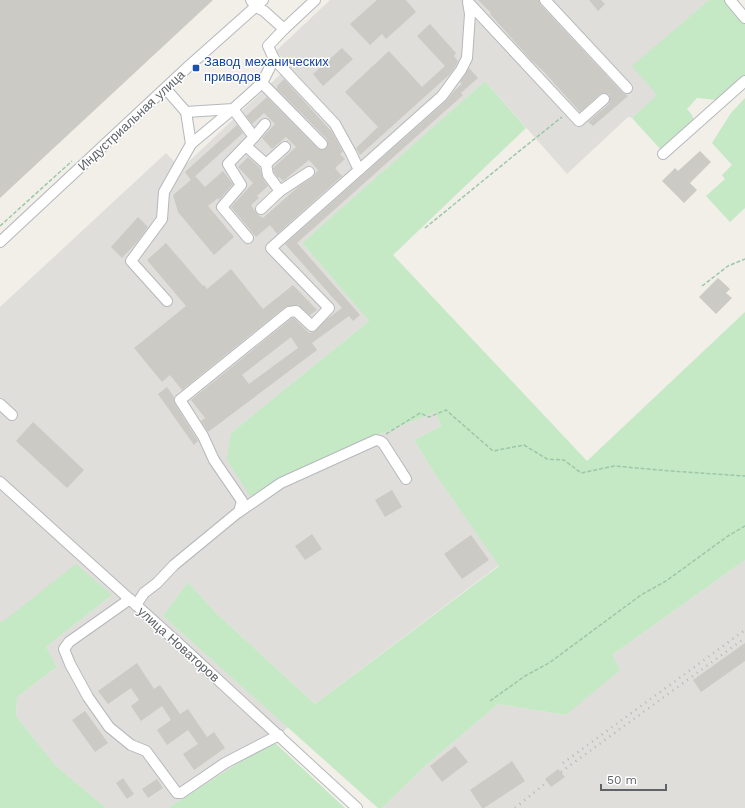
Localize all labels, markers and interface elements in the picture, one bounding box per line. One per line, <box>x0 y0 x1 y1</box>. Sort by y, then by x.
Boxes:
place label: Завод механических приводов <box>204 54 329 84</box>
marker: Завод механических приводов <box>191 63 201 73</box>
street label: Индустриальная улица <box>75 66 188 174</box>
street label: улица Новаторов <box>135 604 223 685</box>
scale bar <box>601 766 666 792</box>
text: 50 m <box>607 773 637 787</box>

